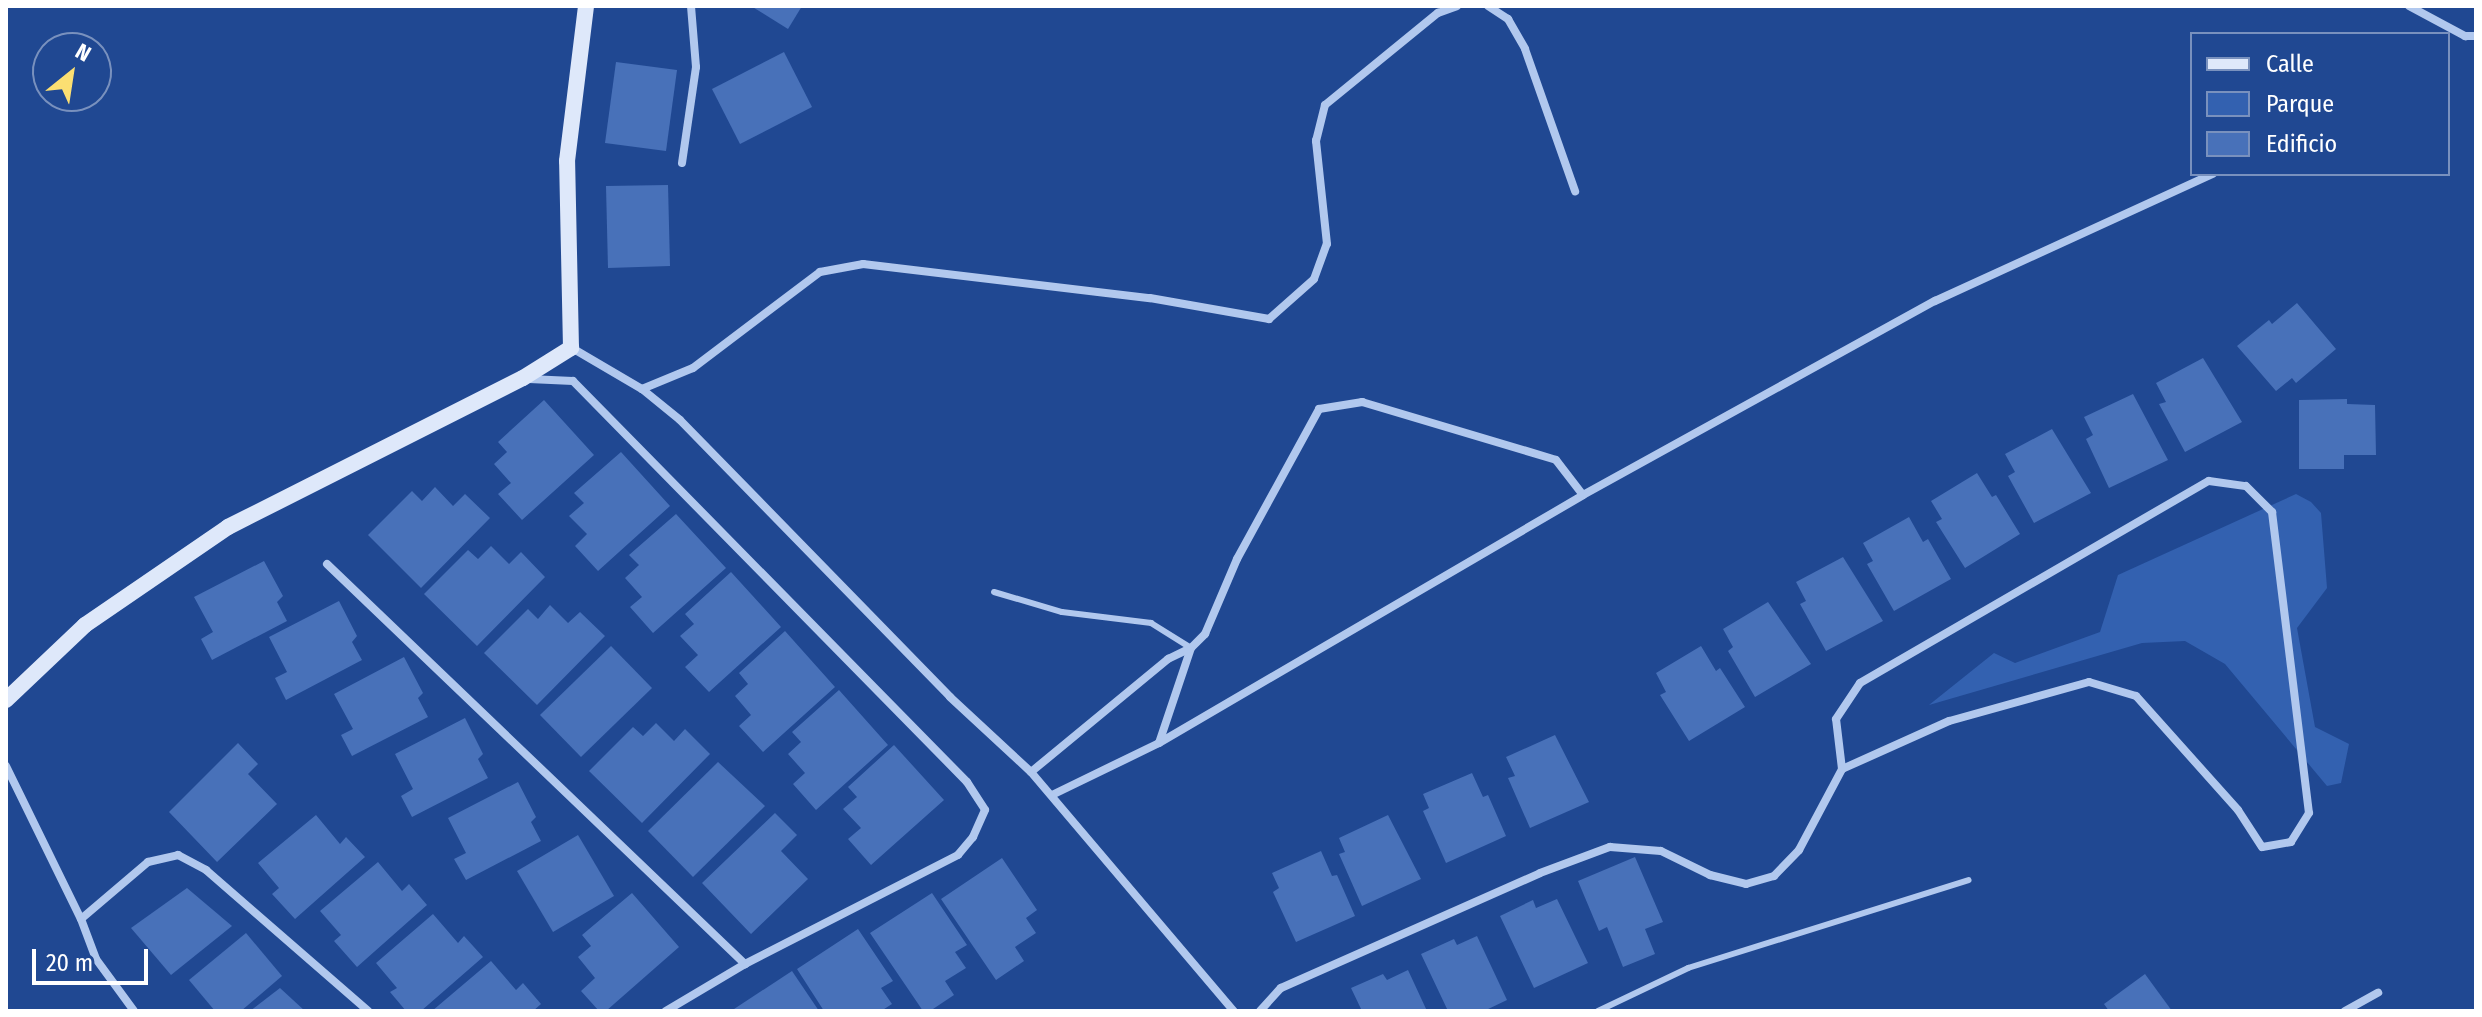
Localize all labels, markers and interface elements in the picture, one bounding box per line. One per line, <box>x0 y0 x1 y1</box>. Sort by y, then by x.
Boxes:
north arrow <box>32 32 112 112</box>
legend <box>2190 32 2450 176</box>
text: N <box>71 38 96 68</box>
text: Calle <box>2266 50 2314 78</box>
text: Parque <box>2266 90 2334 118</box>
text: Edificio <box>2266 130 2337 158</box>
scale bar <box>36 933 152 983</box>
text: 20 m <box>46 949 93 977</box>

